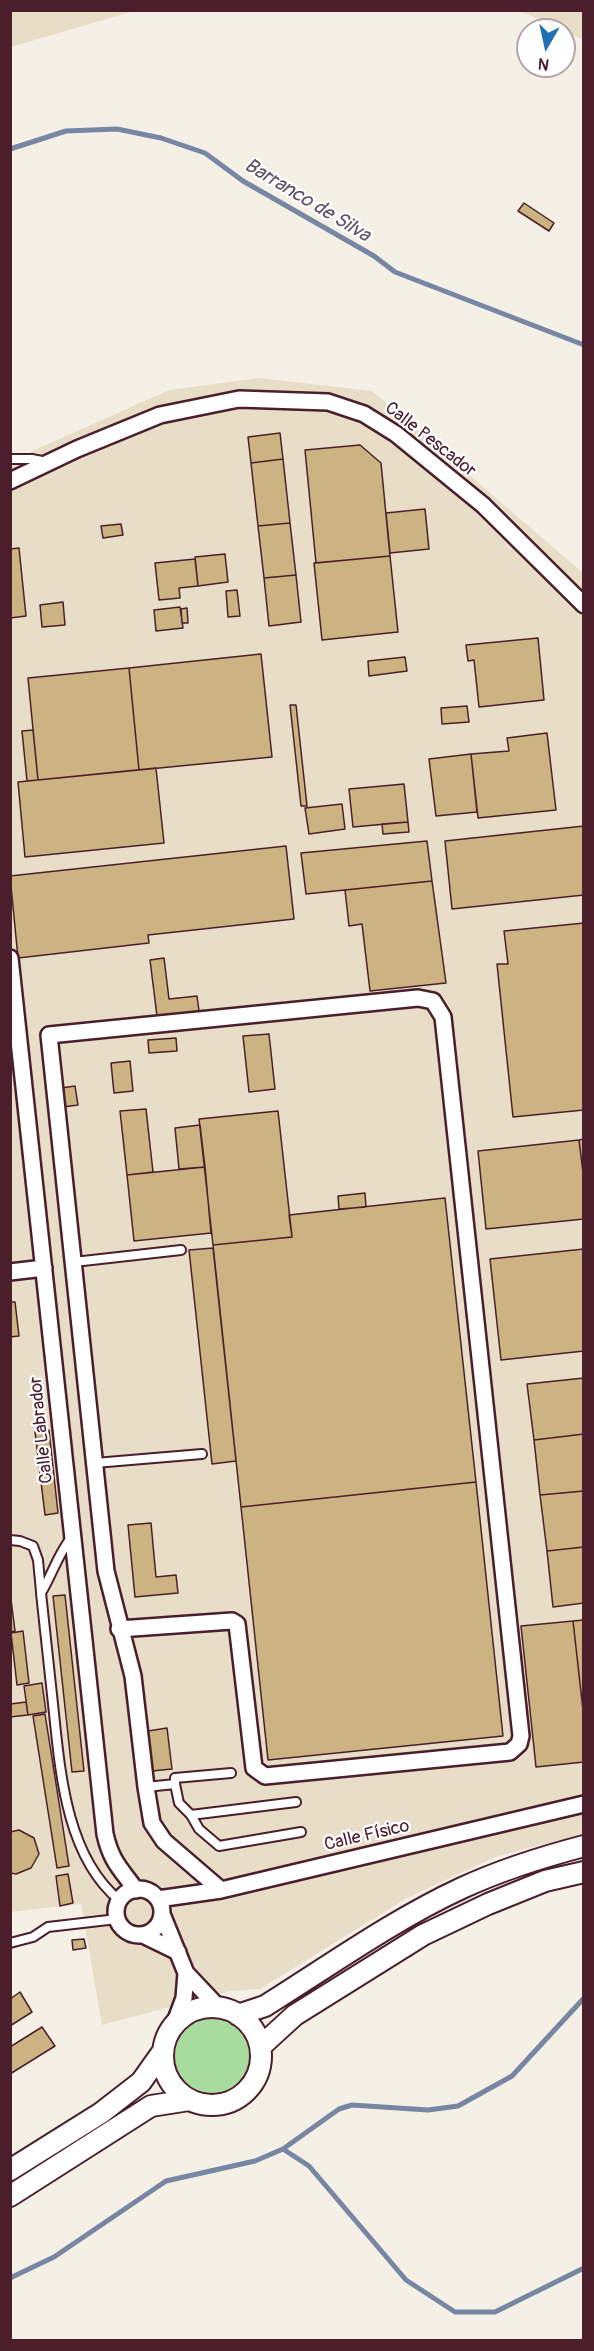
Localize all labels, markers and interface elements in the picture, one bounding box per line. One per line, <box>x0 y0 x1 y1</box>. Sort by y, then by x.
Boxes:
north arrow <box>516 18 576 78</box>
text: N <box>537 53 550 75</box>
water label: Barranco de Silva <box>240 154 374 248</box>
street label: Calle Pescador <box>380 398 480 482</box>
street label: Calle Labrador <box>26 1375 58 1485</box>
street label: Calle Físico <box>322 1816 412 1856</box>

